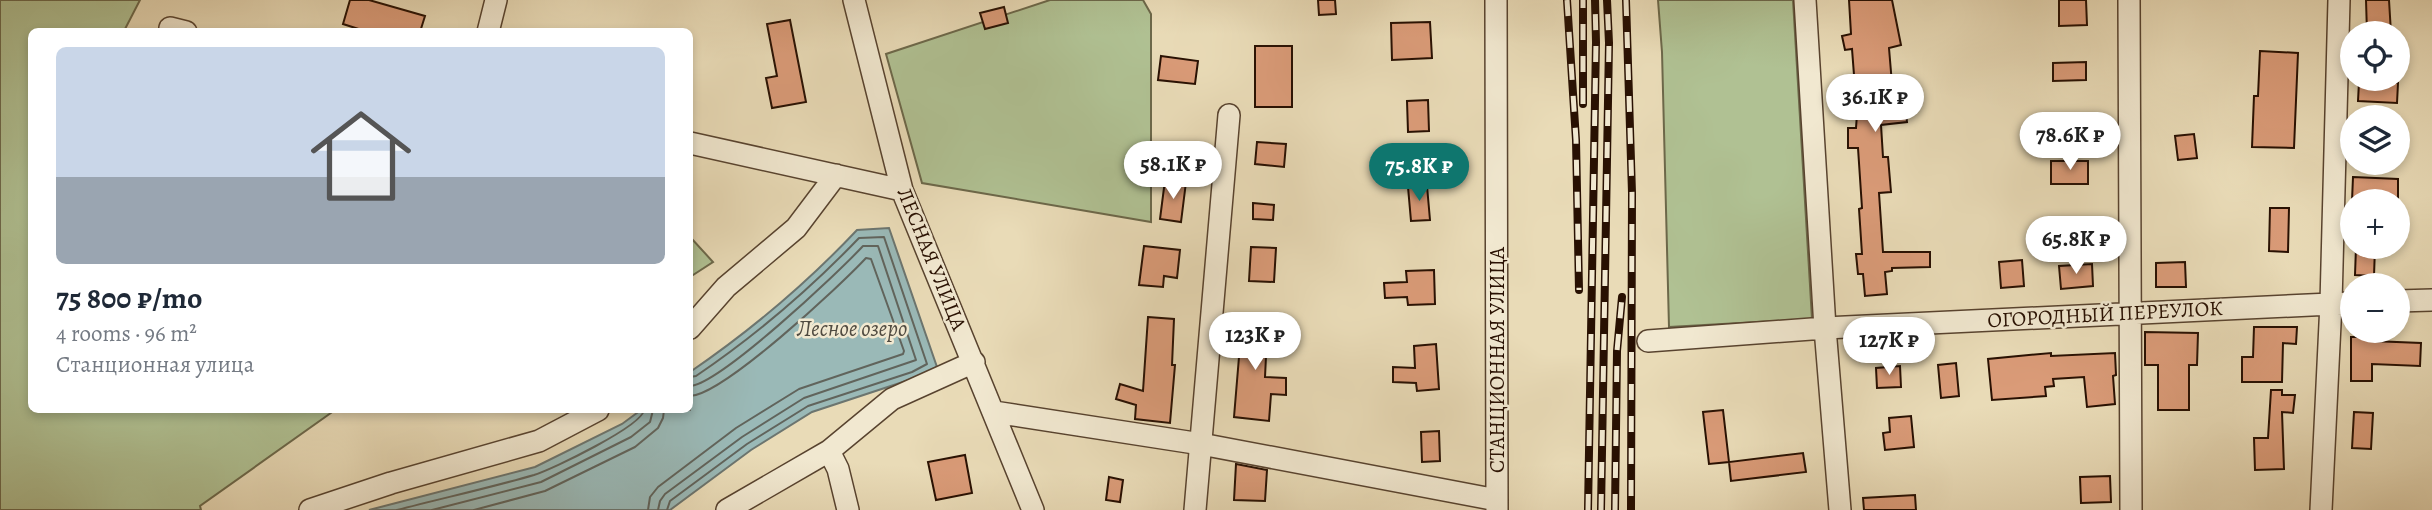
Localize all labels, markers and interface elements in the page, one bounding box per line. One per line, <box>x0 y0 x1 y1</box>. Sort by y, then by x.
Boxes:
map controls <box>2340 21 2410 343</box>
button: locate <box>2340 21 2410 91</box>
pin: 36.1K ₽ <box>1810 74 1940 134</box>
text: 36.1K ₽ <box>1842 81 1908 112</box>
icon: home <box>298 93 424 219</box>
button: layers <box>2340 105 2410 175</box>
pin: 78.6K ₽ <box>2005 113 2135 172</box>
text: 78.6K ₽ <box>2036 119 2104 150</box>
pin: 58.1K ₽ <box>1108 142 1238 201</box>
pin: 75.8K ₽ <box>1354 144 1484 203</box>
text: 58.1K ₽ <box>1140 148 1206 179</box>
text: 75.8K ₽ <box>1385 150 1453 181</box>
street label: ЛЕСНАЯ УЛИЦА <box>891 183 974 335</box>
button: + <box>2340 189 2410 259</box>
pin: 65.8K ₽ <box>2011 216 2141 276</box>
text: 65.8K ₽ <box>2042 223 2110 254</box>
street label: СТАНЦИОННАЯ УЛИЦА <box>1483 246 1511 473</box>
button: − <box>2340 273 2410 343</box>
text: 75 800 ₽/mo <box>56 278 202 318</box>
street label: ОГОРОДНЫЙ ПЕРЕУЛОК <box>1987 294 2224 334</box>
pin: 123K ₽ <box>1198 312 1312 372</box>
water label: Лесное озеро <box>796 313 907 344</box>
text: 4 rooms · 96 m² <box>56 318 197 349</box>
pin: 127K ₽ <box>1832 318 1946 377</box>
text: 123K ₽ <box>1225 319 1285 350</box>
text: 127K ₽ <box>1859 324 1919 355</box>
text: Станционная улица <box>56 349 254 380</box>

